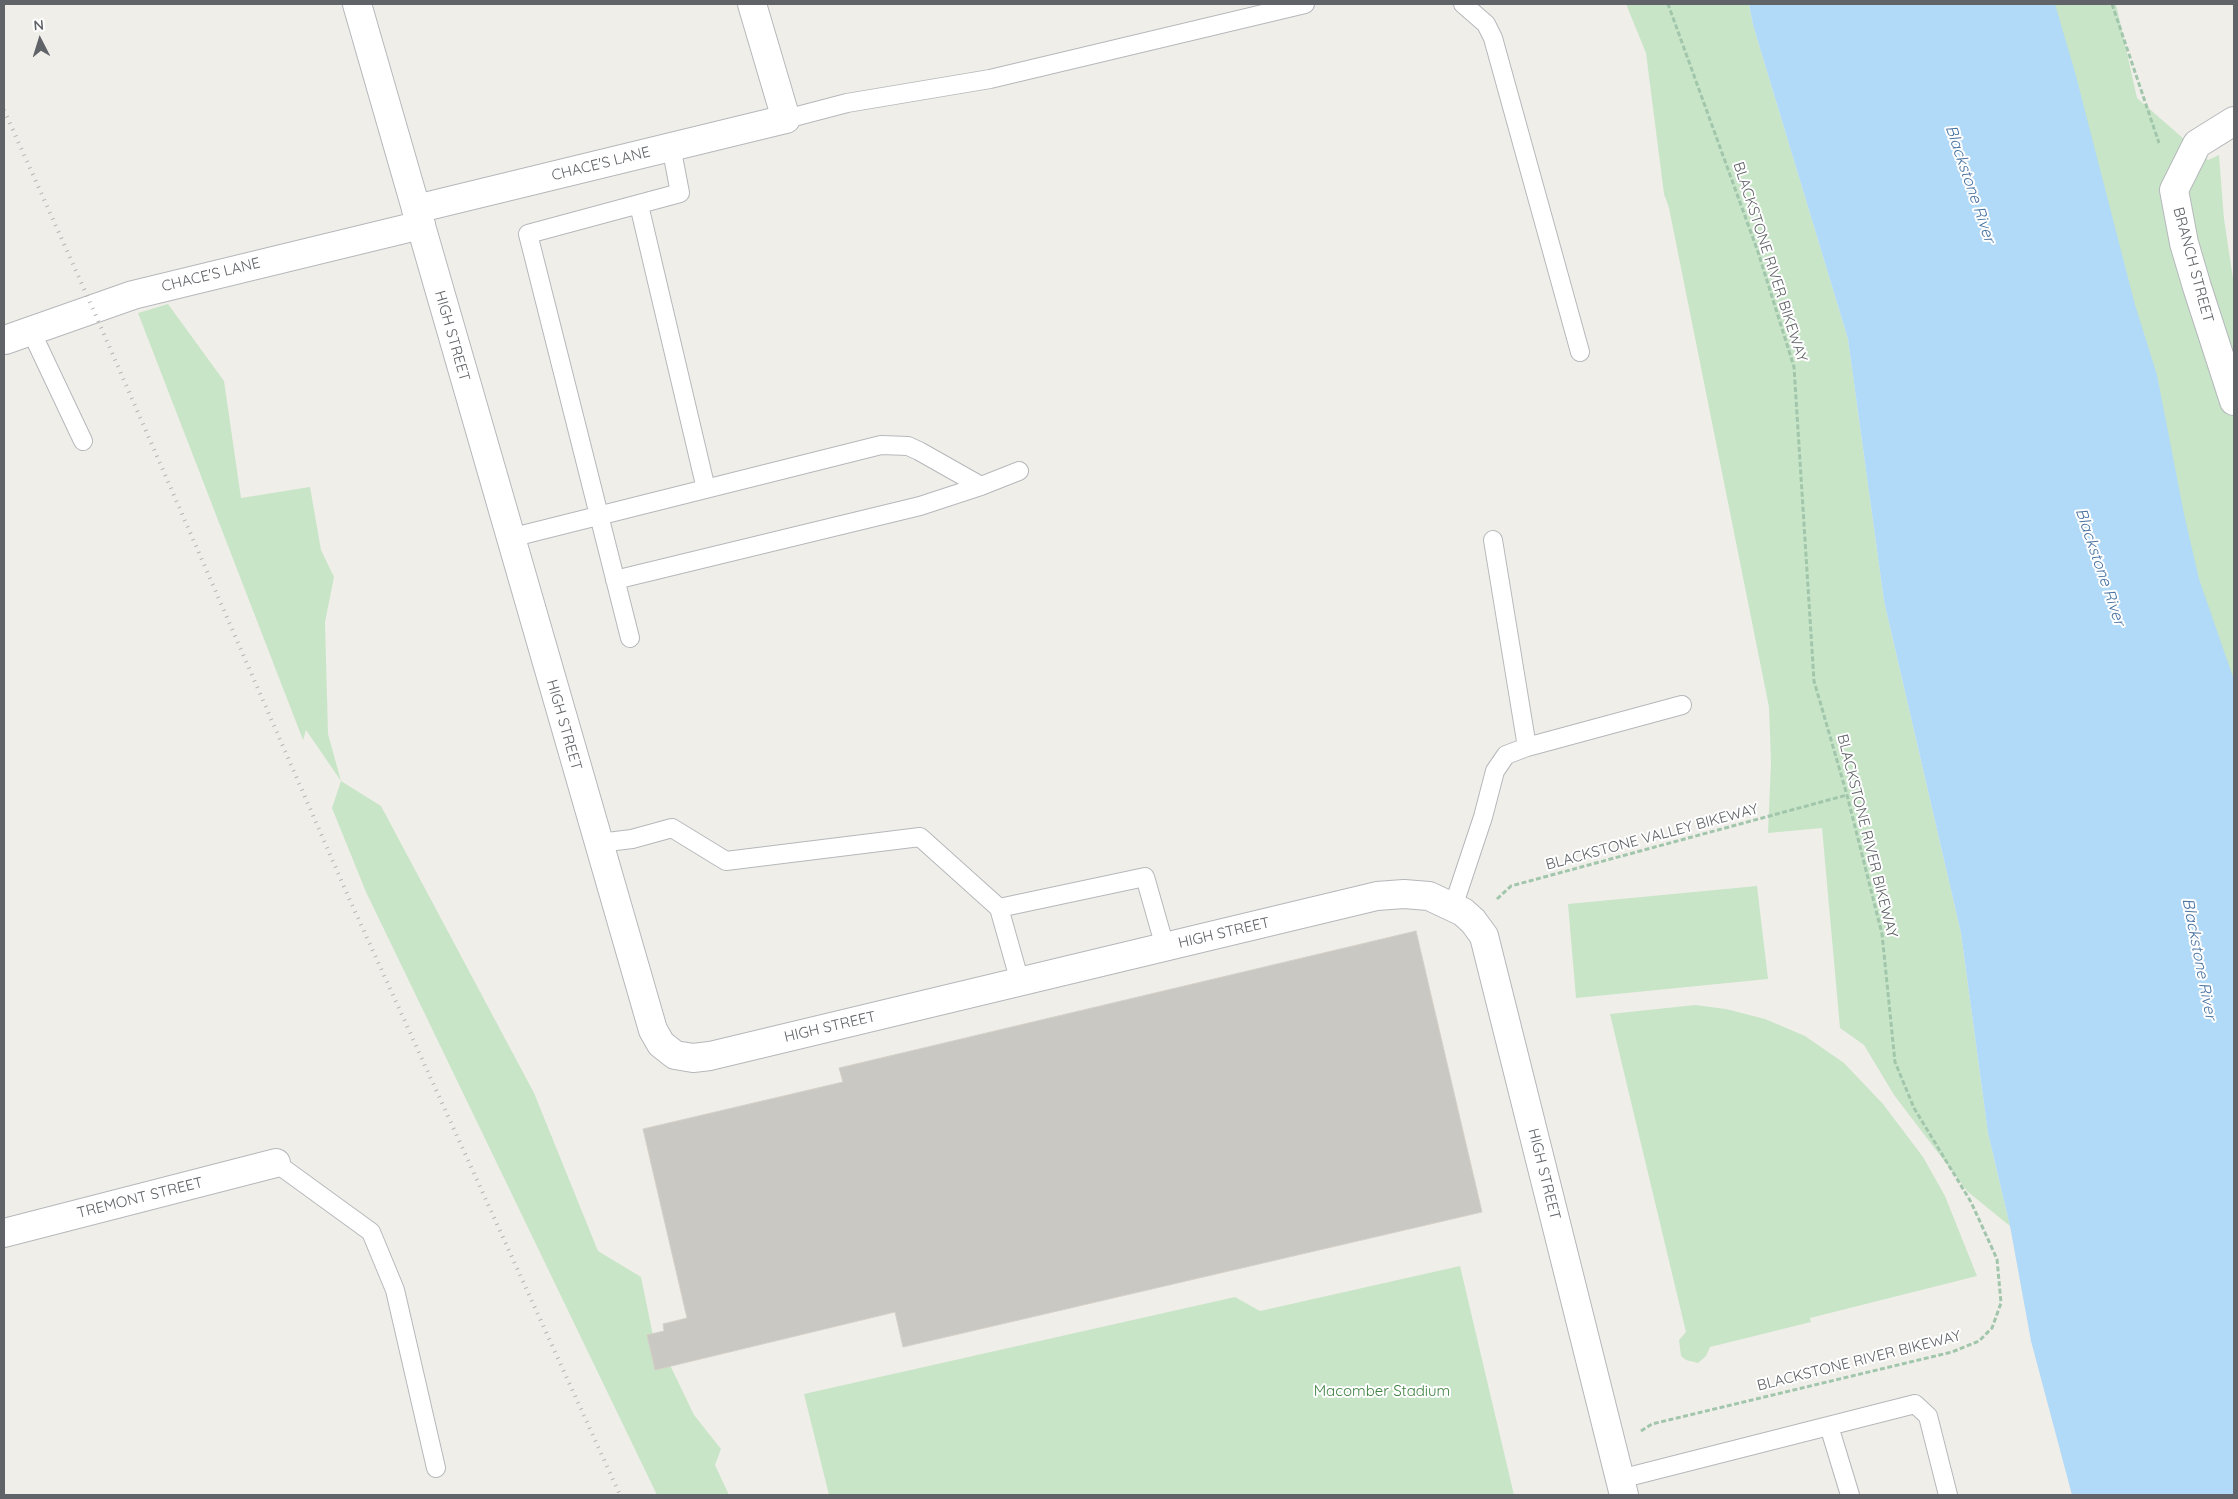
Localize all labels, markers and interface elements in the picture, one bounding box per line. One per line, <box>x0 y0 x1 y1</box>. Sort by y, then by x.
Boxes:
north arrow <box>15 15 65 65</box>
text: N <box>33 16 45 34</box>
water label: Blackstone River <box>1941 123 1999 245</box>
street label: CHACE'S LANE <box>550 143 652 185</box>
street label: BLACKSTONE RIVER BIKEWAY <box>1729 160 1811 364</box>
street label: BRANCH STREET <box>2169 205 2217 325</box>
street label: CHACE'S LANE <box>160 254 262 296</box>
street label: HIGH STREET <box>430 289 474 383</box>
water label: Blackstone River <box>2071 506 2129 628</box>
street label: HIGH STREET <box>542 678 586 772</box>
street label: BLACKSTONE RIVER BIKEWAY <box>1833 732 1901 940</box>
street label: BLACKSTONE VALLEY BIKEWAY <box>1544 800 1760 874</box>
water label: Blackstone River <box>2178 897 2220 1021</box>
street label: HIGH STREET <box>1176 914 1272 952</box>
street label: HIGH STREET <box>782 1008 878 1046</box>
street label: HIGH STREET <box>1524 1126 1564 1222</box>
street label: TREMONT STREET <box>75 1174 205 1222</box>
street label: BLACKSTONE RIVER BIKEWAY <box>1755 1327 1963 1395</box>
park label: Macomber Stadium <box>1314 1382 1450 1400</box>

